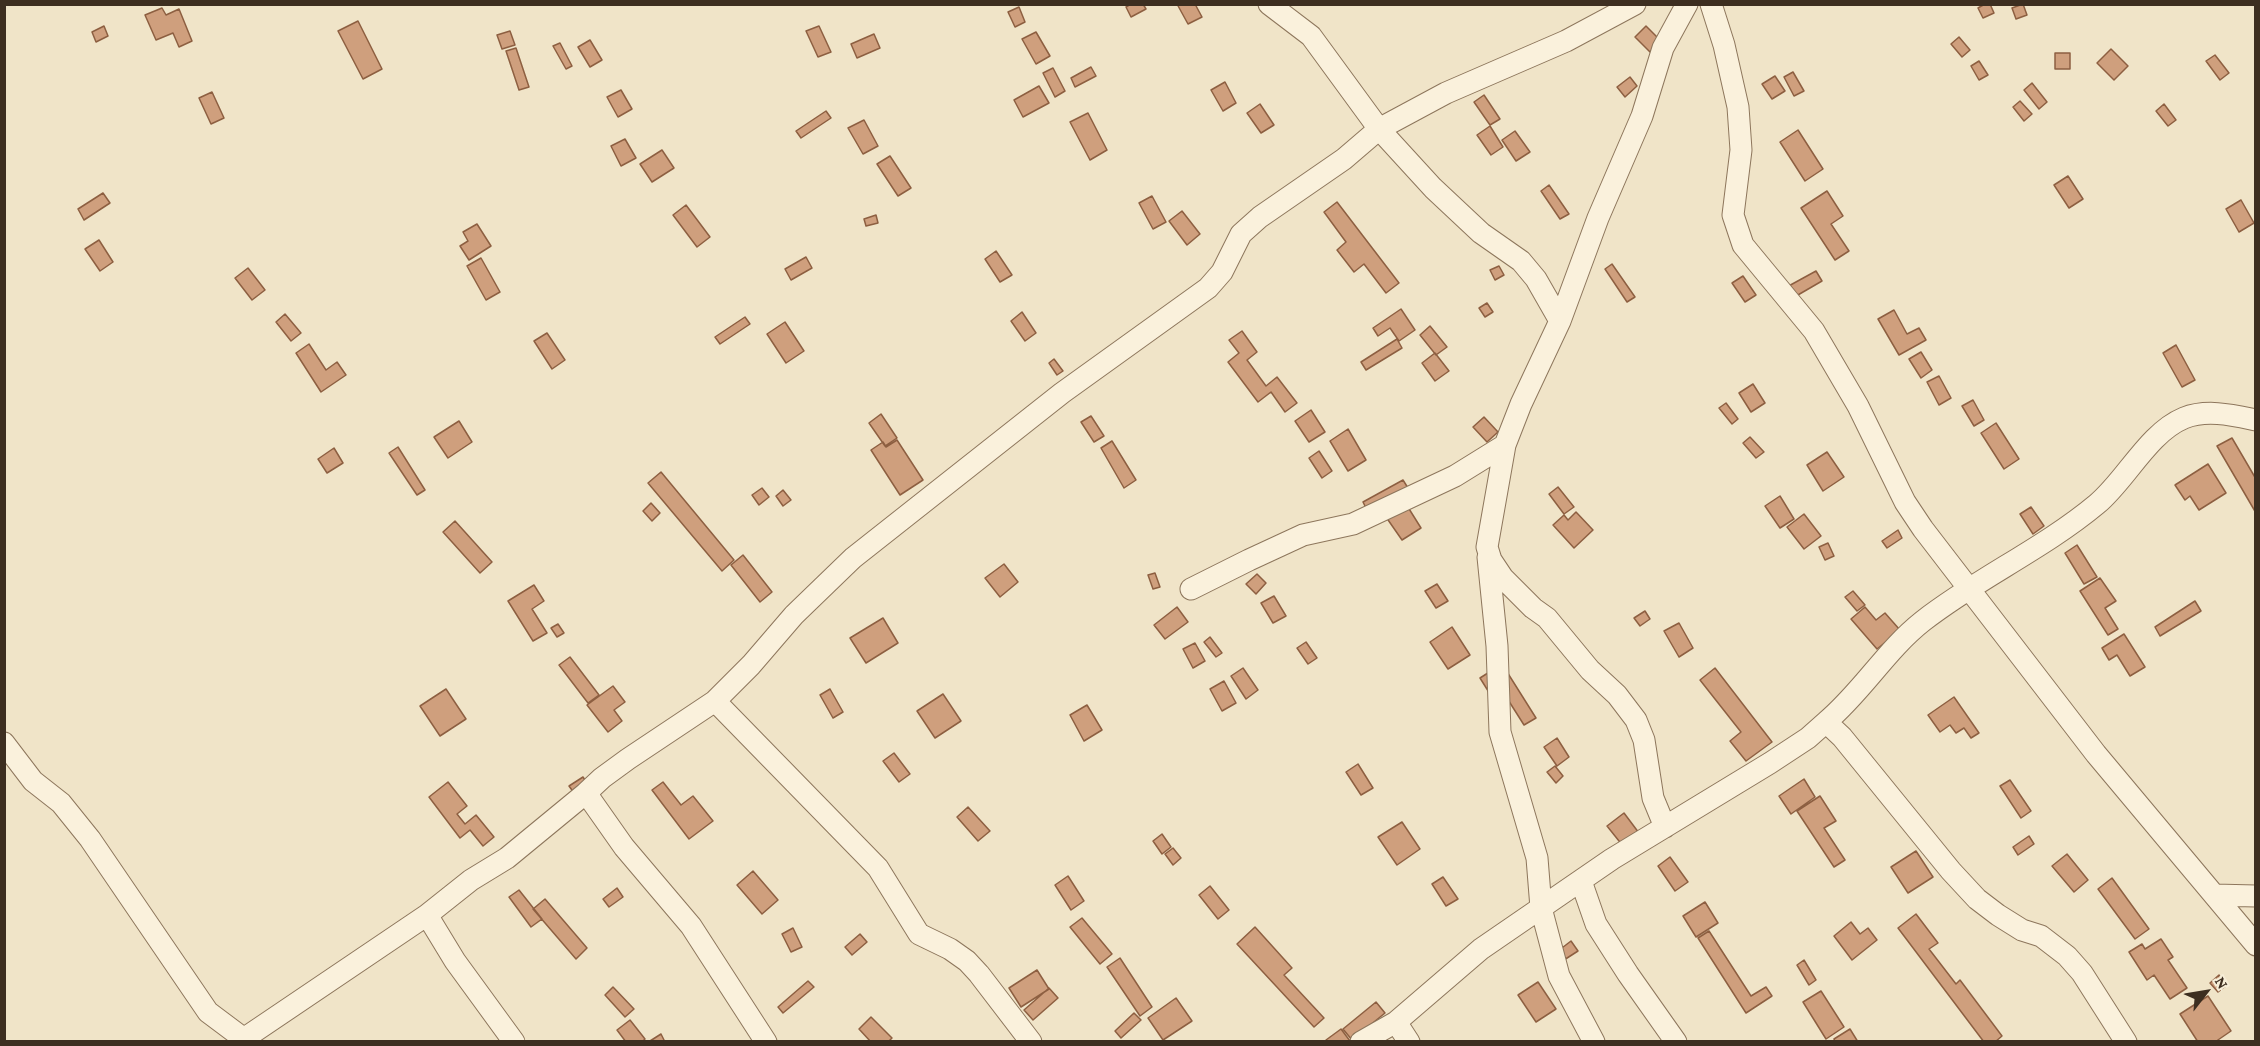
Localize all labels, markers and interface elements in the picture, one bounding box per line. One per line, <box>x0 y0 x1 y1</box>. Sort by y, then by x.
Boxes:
north arrow <box>2176 962 2236 1022</box>
text: N <box>2212 973 2232 992</box>

